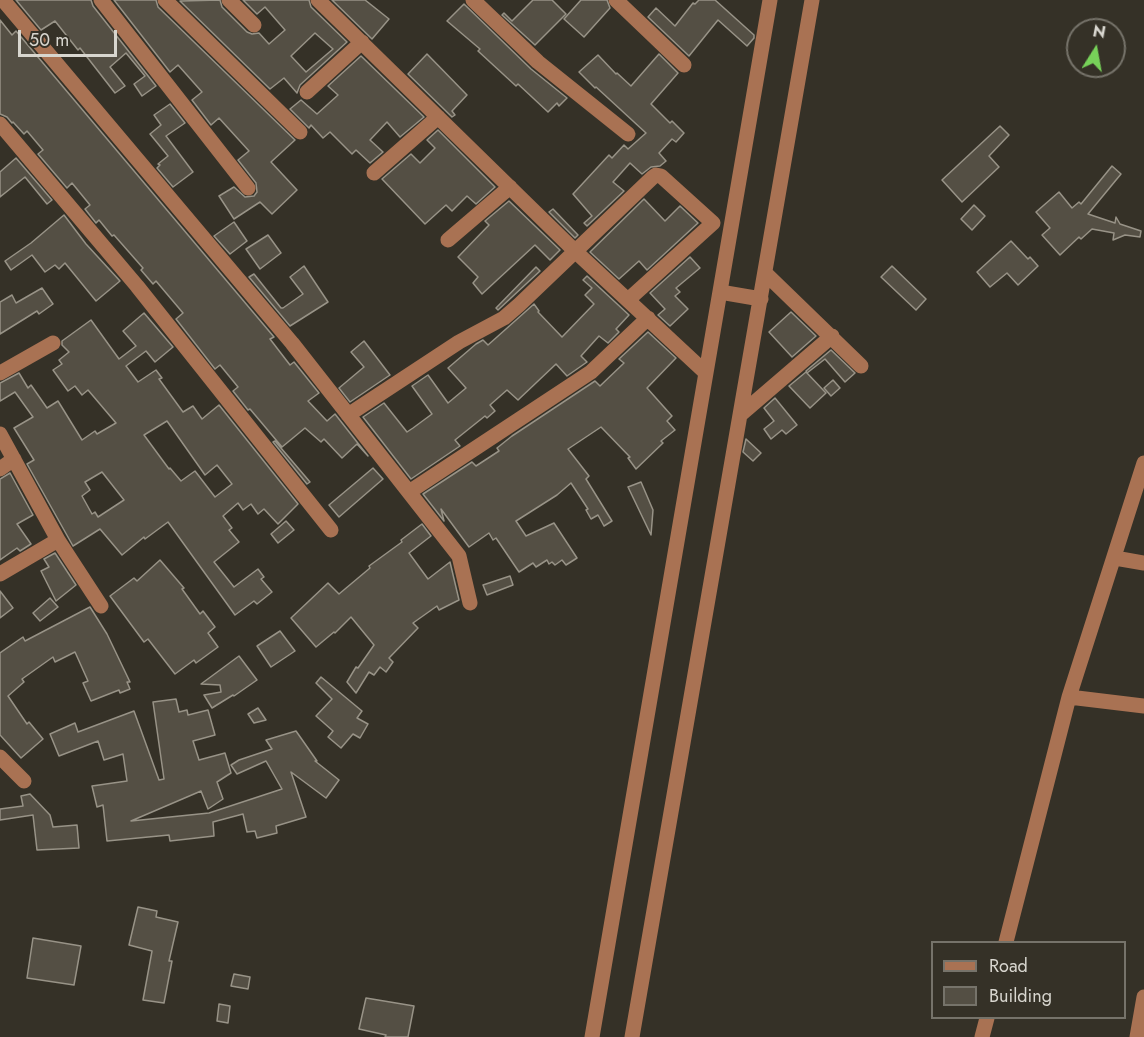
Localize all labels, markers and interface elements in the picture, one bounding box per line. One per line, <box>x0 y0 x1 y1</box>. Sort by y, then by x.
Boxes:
scale bar <box>21 18 120 56</box>
north arrow <box>1066 18 1126 78</box>
text: N <box>1091 19 1108 44</box>
text: 50 m <box>29 27 69 53</box>
legend <box>931 941 1126 1019</box>
text: Road <box>989 953 1028 979</box>
text: Building <box>989 983 1052 1009</box>

